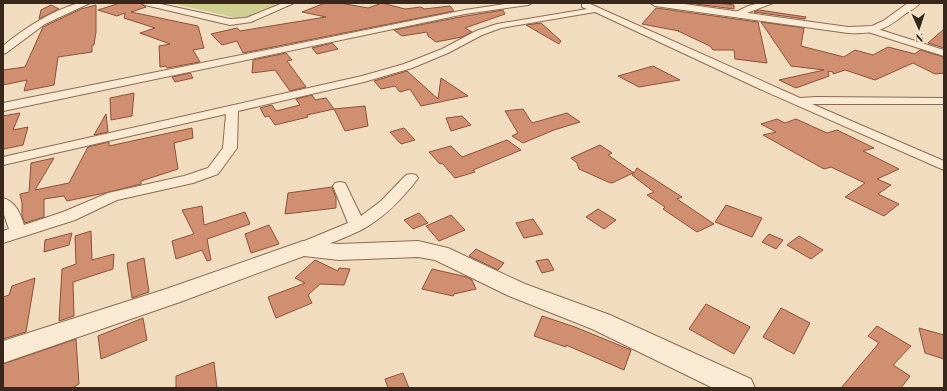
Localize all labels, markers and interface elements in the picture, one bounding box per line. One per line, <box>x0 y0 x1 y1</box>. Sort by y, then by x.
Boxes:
north arrow <box>899 8 939 48</box>
text: N <box>915 31 924 46</box>

